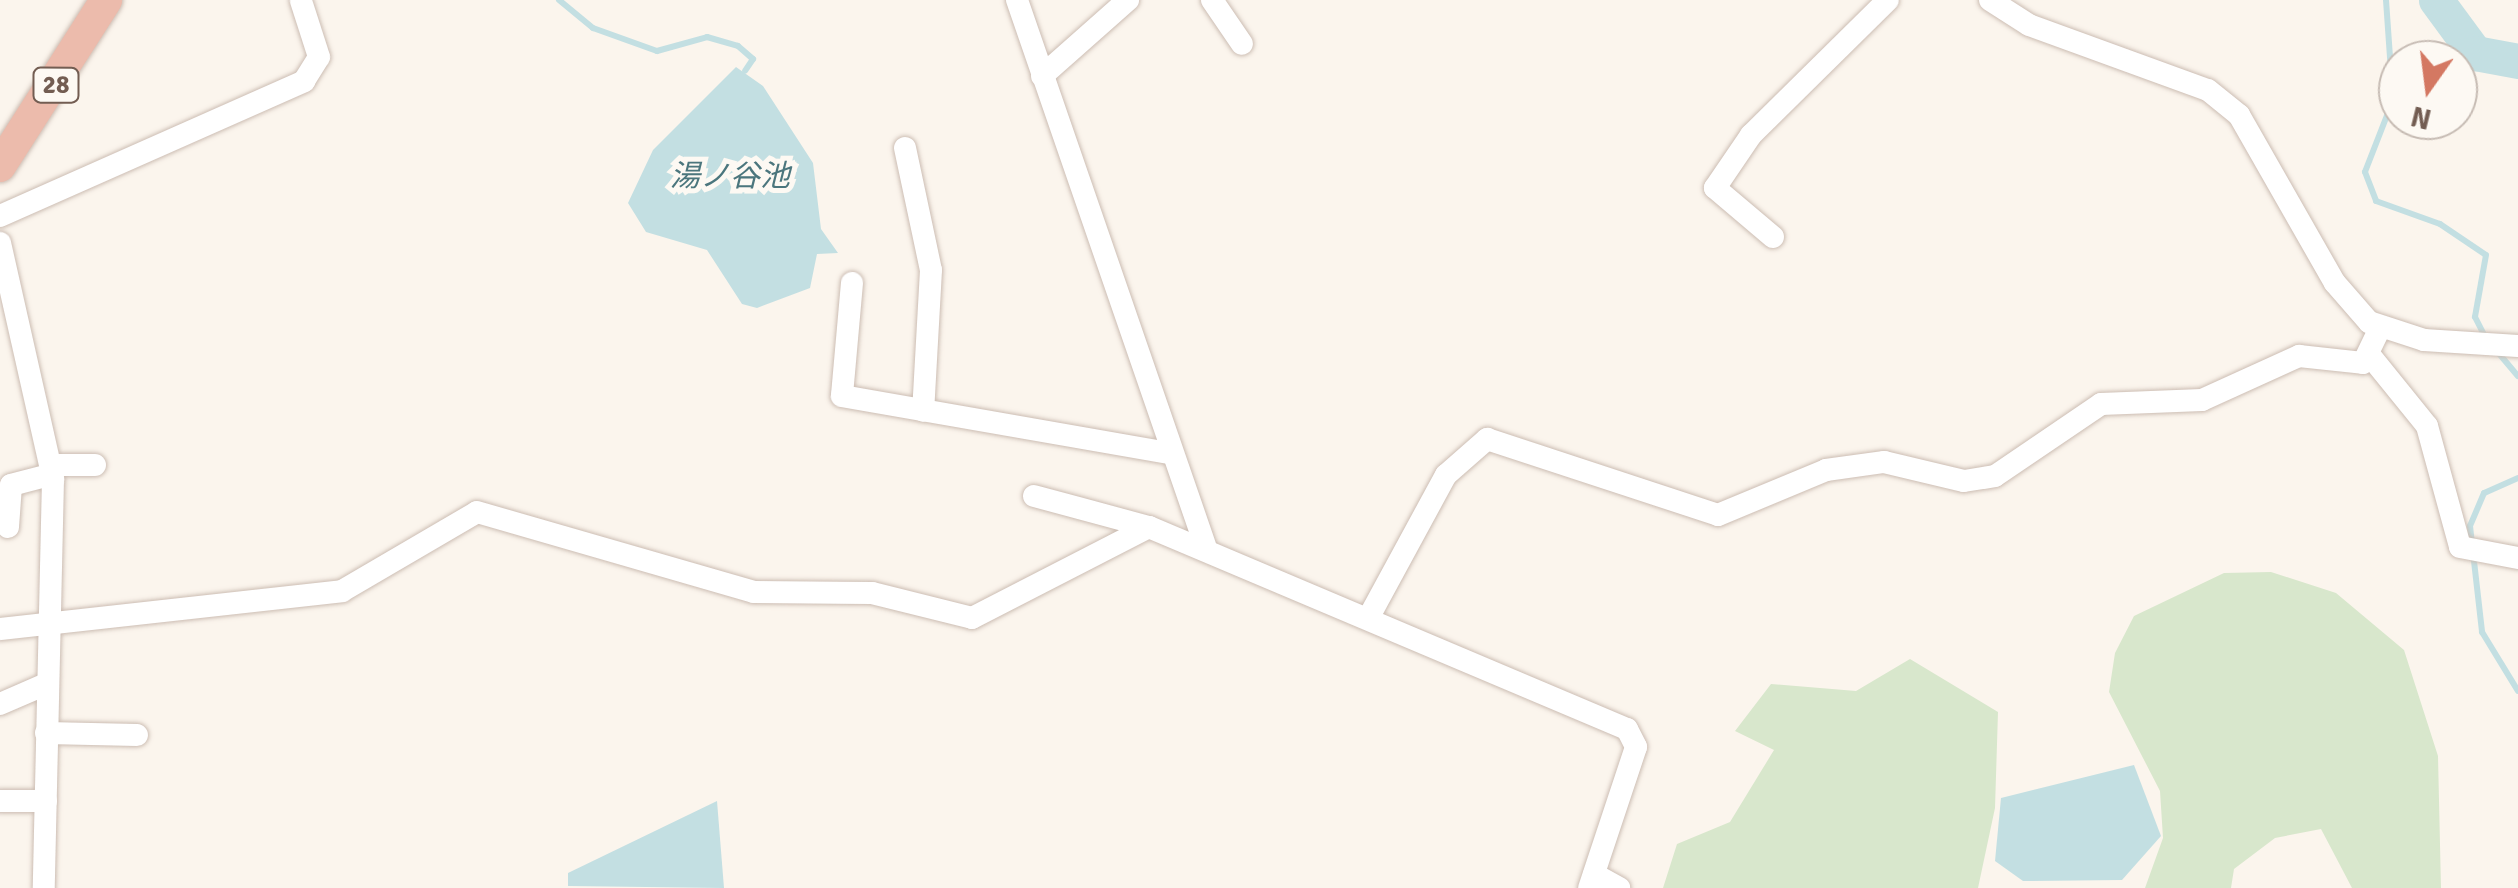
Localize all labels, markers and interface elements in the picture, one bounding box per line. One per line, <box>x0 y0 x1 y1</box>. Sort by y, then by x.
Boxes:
north arrow <box>2378 40 2478 140</box>
road number: 28 <box>31 65 81 105</box>
text: N <box>2408 98 2435 136</box>
water label: 湯ノ谷池 <box>670 159 790 195</box>

